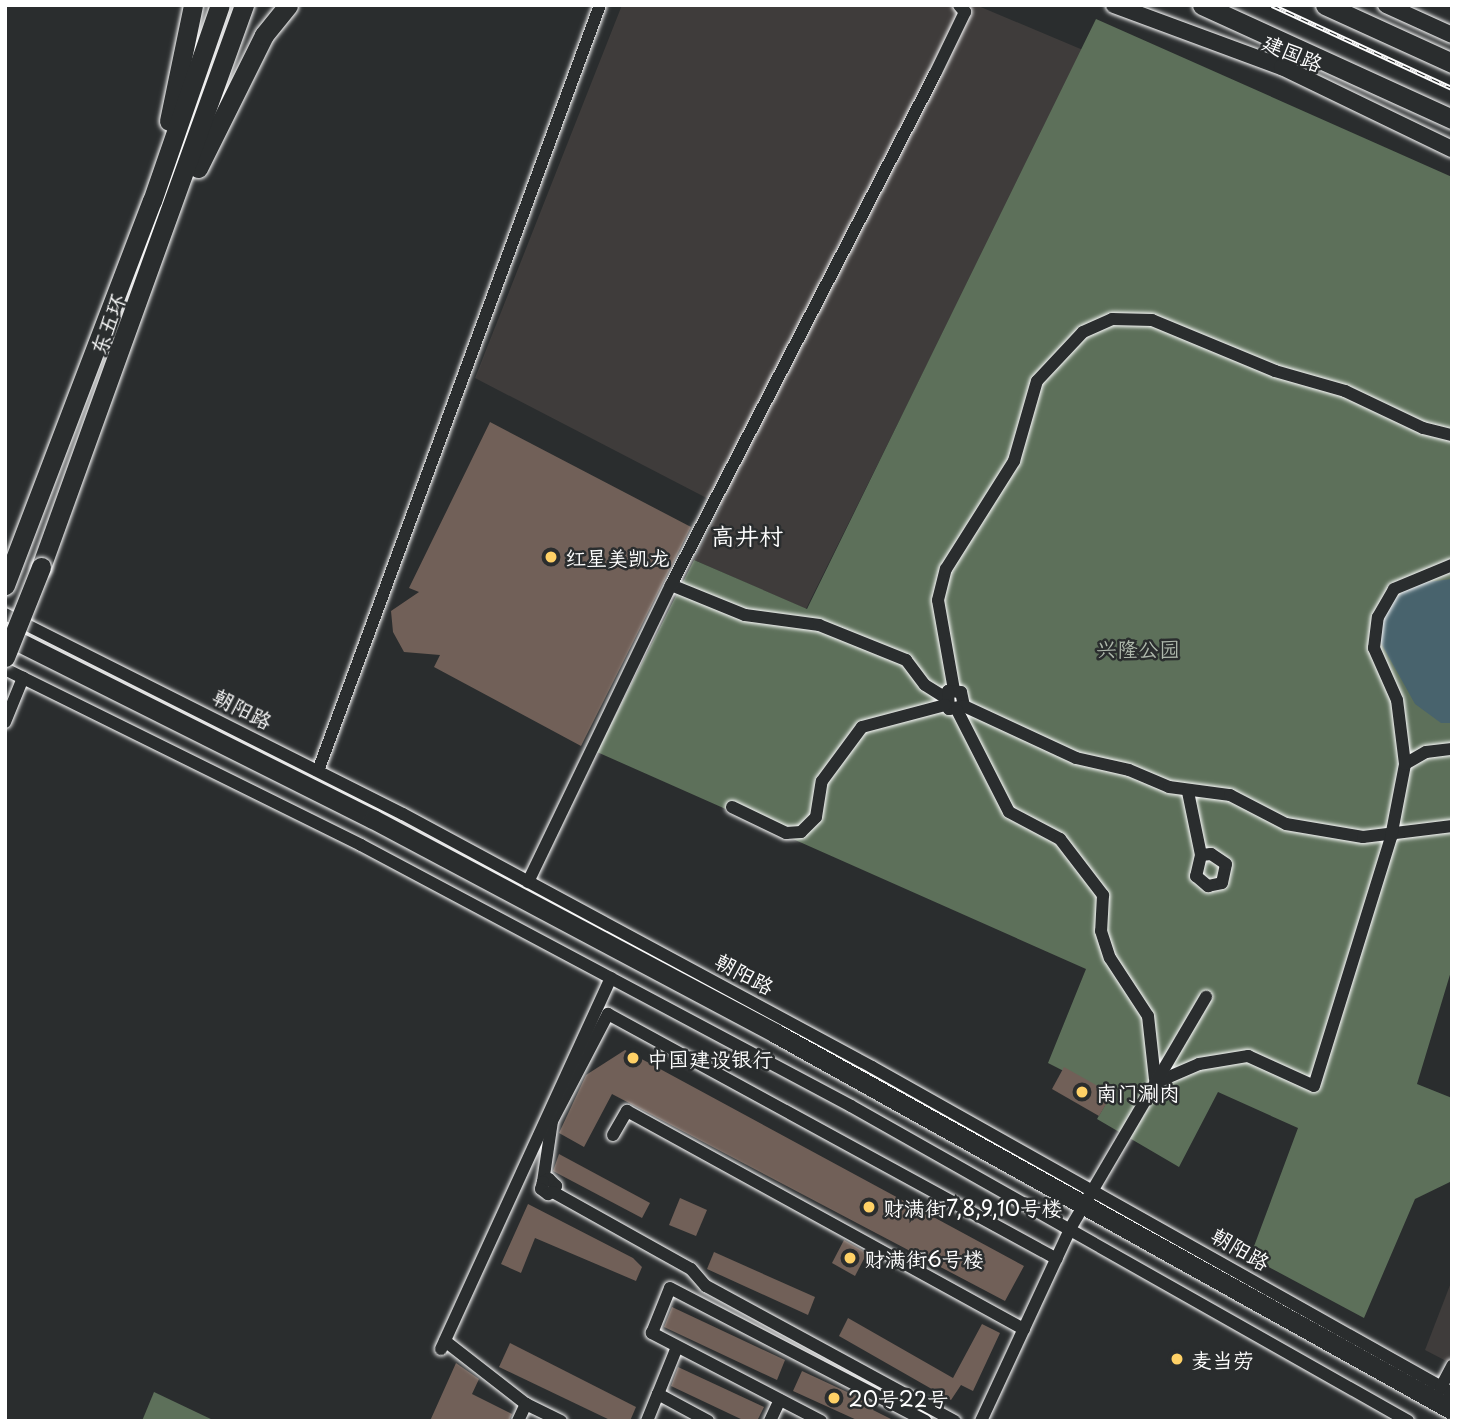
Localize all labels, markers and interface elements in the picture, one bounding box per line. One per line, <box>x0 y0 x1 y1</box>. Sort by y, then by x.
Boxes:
street label: 建国路 <box>1259 28 1327 76</box>
street label: 东五环 <box>84 290 130 358</box>
district label: 高井村 <box>711 522 783 550</box>
place label: 红星美凯龙 <box>565 544 670 570</box>
marker: 红星美凯龙 <box>543 549 559 565</box>
park label: 兴隆公园 <box>1096 635 1180 661</box>
street label: 朝阳路 <box>209 682 277 734</box>
street label: 朝阳路 <box>711 947 779 999</box>
place label: 中国建设银行 <box>647 1045 773 1071</box>
marker: 中国建设银行 <box>625 1050 641 1066</box>
place label: 南门涮肉 <box>1096 1079 1180 1105</box>
marker: 南门涮肉 <box>1074 1084 1090 1100</box>
place label: 财满街7,8,9,10号楼 <box>883 1194 1065 1220</box>
marker: 财满街7,8,9,10号楼 <box>861 1199 877 1215</box>
street label: 朝阳路 <box>1207 1221 1275 1275</box>
place label: 财满街6号楼 <box>864 1245 984 1271</box>
marker: 财满街6号楼 <box>842 1250 858 1266</box>
place label: 麦当劳 <box>1191 1346 1254 1372</box>
marker: 麦当劳 <box>1169 1351 1185 1367</box>
place label: 20号22号 <box>848 1385 948 1411</box>
marker: 20号22号 <box>826 1390 842 1406</box>

